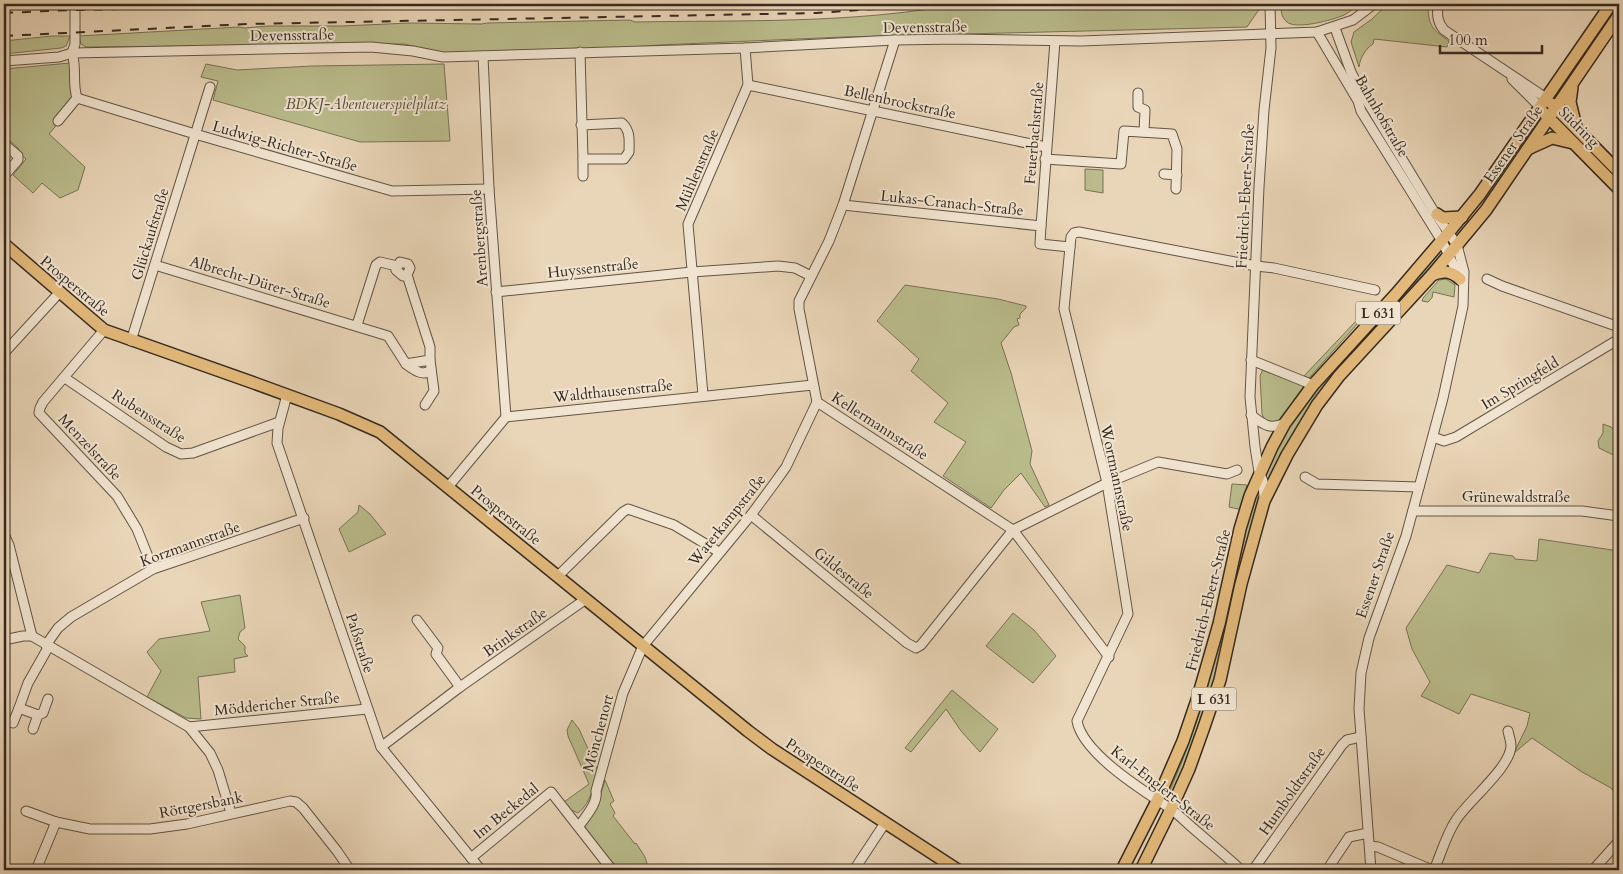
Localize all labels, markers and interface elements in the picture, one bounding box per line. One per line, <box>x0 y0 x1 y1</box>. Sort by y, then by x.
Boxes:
street label: Devensstraße <box>883 16 968 38</box>
scale bar <box>1440 22 1543 54</box>
street label: Devensstraße <box>250 24 335 46</box>
text: 100 m <box>1448 30 1488 50</box>
street label: Bahnhofstraße <box>1350 71 1414 161</box>
street label: Bellenbrockstraße <box>842 80 958 124</box>
street label: Feuerbachstraße <box>1020 81 1048 185</box>
park label: BDKJ-Abenteuerspielplatz <box>286 94 447 114</box>
street label: Essener Straße <box>1479 101 1547 187</box>
street label: Südring <box>1554 102 1604 152</box>
street label: Ludwig-Richter-Straße <box>210 116 360 176</box>
street label: Friedrich-Ebert-Straße <box>1231 123 1259 269</box>
street label: Mühlenstraße <box>671 126 723 214</box>
street label: Glückaufstraße <box>126 185 174 283</box>
street label: Lukas-Cranach-Straße <box>880 186 1025 220</box>
street label: Arenbergstraße <box>466 188 492 287</box>
street label: Prosperstraße <box>36 251 114 321</box>
street label: Albrecht-Dürer-Straße <box>187 251 333 313</box>
street label: Huyssenstraße <box>546 253 640 283</box>
road number: L 631 <box>1356 302 1400 324</box>
street label: Im Springfeld <box>1478 352 1563 414</box>
street label: Waldthausenstraße <box>551 375 674 407</box>
street label: Rubensstraße <box>108 385 190 447</box>
street label: Kellermannstraße <box>828 387 932 465</box>
street label: Menzelstraße <box>54 409 126 485</box>
street label: Wortmannstraße <box>1096 422 1138 533</box>
street label: Waterkampstraße <box>683 470 770 571</box>
street label: Prosperstraße <box>467 480 546 550</box>
street label: Grünewaldstraße <box>1462 487 1571 507</box>
street label: Korzmannstraße <box>137 517 243 571</box>
street label: Friedrich-Ebert-Straße <box>1181 527 1235 673</box>
street label: Essener Straße <box>1351 529 1399 621</box>
street label: Gildestraße <box>810 543 878 604</box>
street label: Brinkstraße <box>479 603 551 661</box>
street label: Paßstraße <box>341 611 379 676</box>
street label: Möddericher Straße <box>213 687 341 721</box>
road number: L 631 <box>1192 688 1236 711</box>
street label: Mönchenort <box>578 692 618 774</box>
street label: Prosperstraße <box>782 733 864 797</box>
street label: Karl-Englert-Straße <box>1107 741 1219 835</box>
street label: Humboldtstraße <box>1254 743 1330 839</box>
street label: Im Beckedal <box>469 778 543 844</box>
street label: Röttgersbank <box>157 787 245 823</box>

